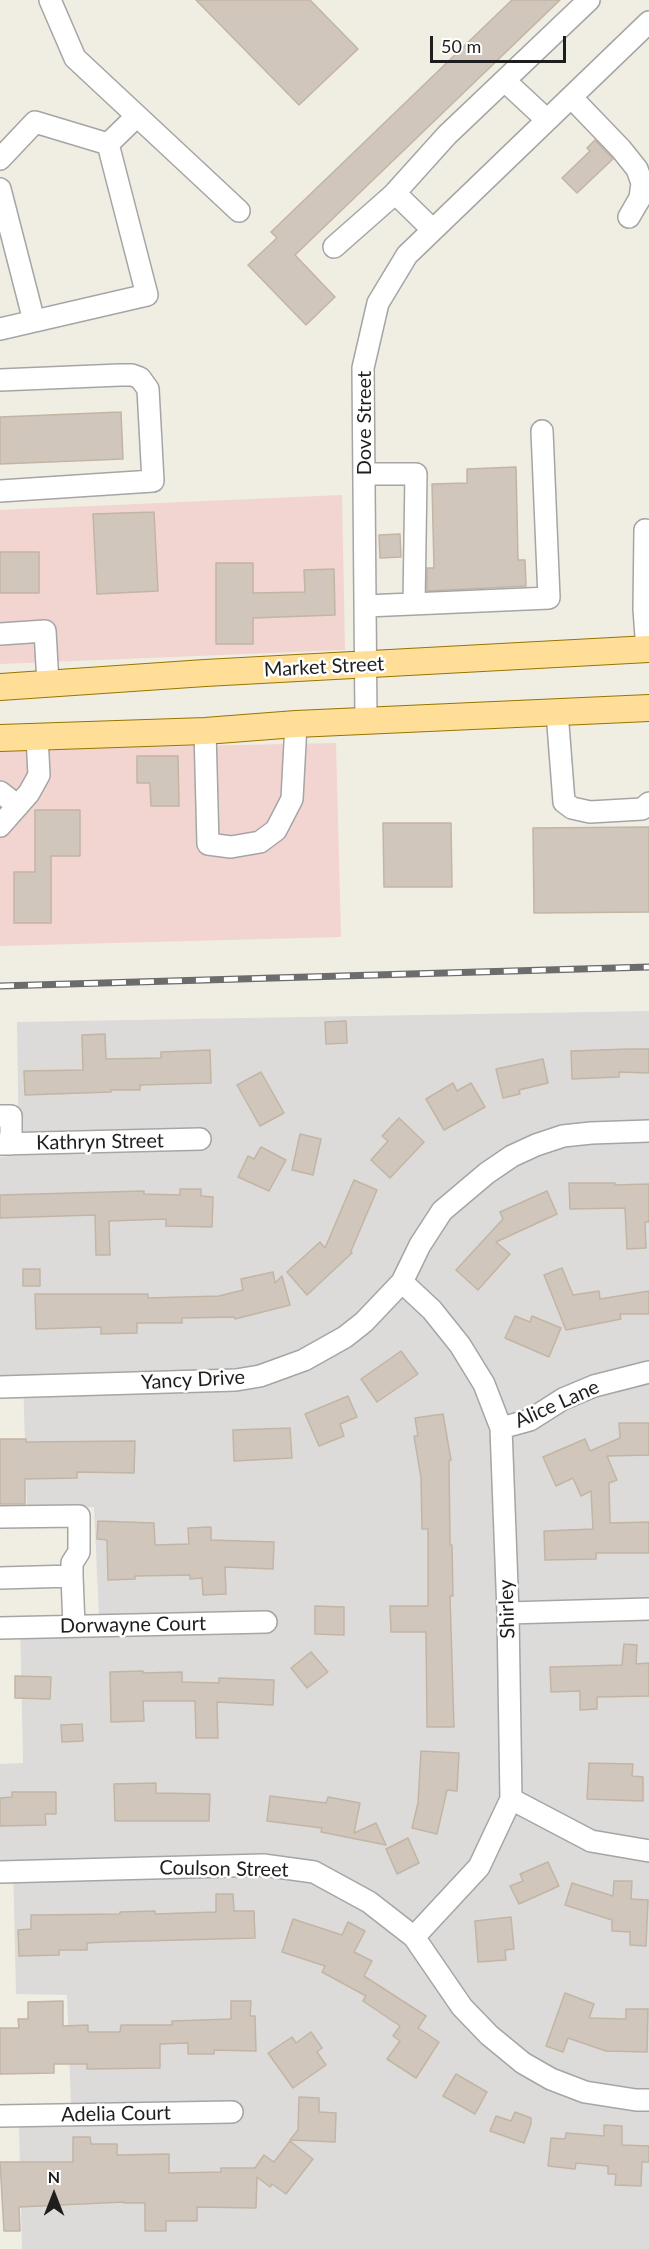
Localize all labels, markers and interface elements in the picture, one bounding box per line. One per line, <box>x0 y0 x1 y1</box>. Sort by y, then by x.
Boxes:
scale bar <box>433 24 570 62</box>
text: 50 m <box>441 35 481 57</box>
street label: Dove Street <box>353 371 377 475</box>
street label: Market Street <box>263 652 385 682</box>
street label: Kathryn Street <box>36 1129 164 1155</box>
street label: Yancy Drive <box>140 1365 246 1395</box>
street label: Alice Lane <box>511 1375 603 1433</box>
street label: Shirley <box>494 1579 520 1639</box>
street label: Dorwayne Court <box>60 1612 206 1638</box>
street label: Coulson Street <box>159 1856 289 1882</box>
street label: Adelia Court <box>61 2101 171 2127</box>
north arrow <box>24 2165 84 2225</box>
text: N <box>48 2167 60 2186</box>

